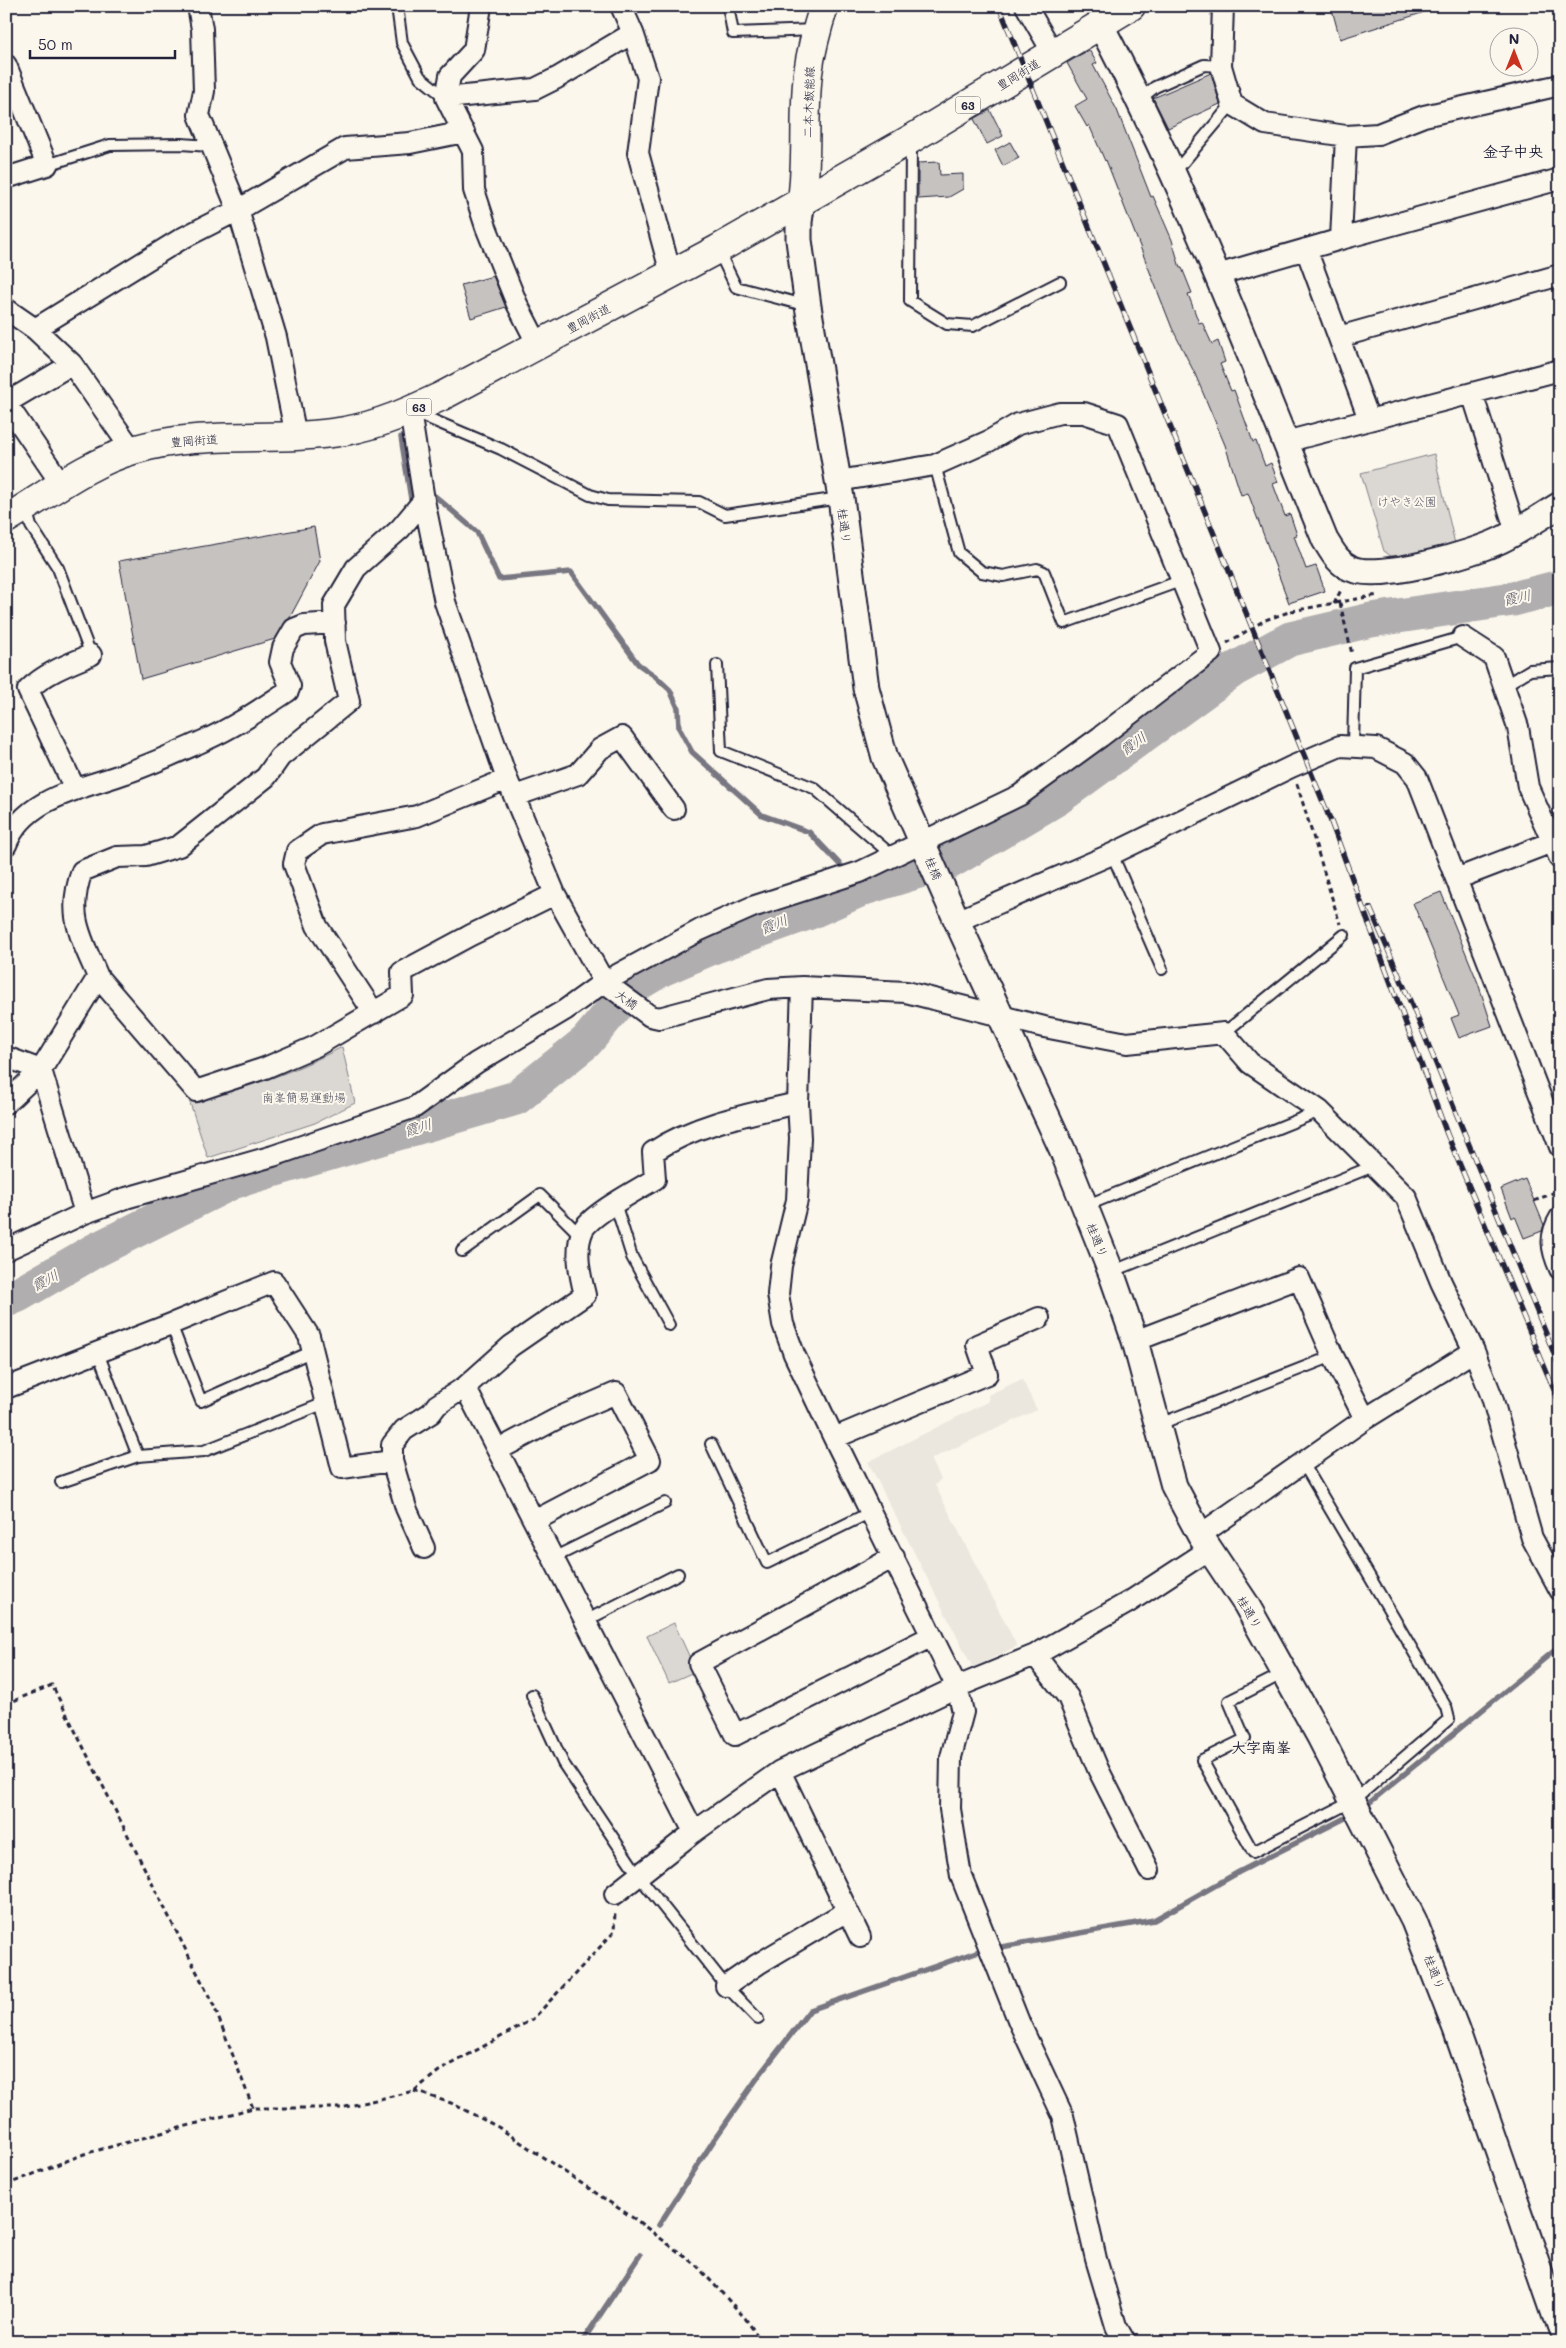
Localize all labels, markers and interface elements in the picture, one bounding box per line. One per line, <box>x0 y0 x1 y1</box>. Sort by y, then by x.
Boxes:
scale bar <box>30 28 175 60</box>
north arrow <box>1488 28 1538 78</box>
text: N <box>1509 29 1519 48</box>
text: 50 m <box>38 34 73 54</box>
street label: 豊岡街道 <box>993 55 1043 93</box>
street label: 二本木飯能線 <box>799 66 817 138</box>
road number: 63 <box>956 96 980 114</box>
district label: 金子中央 <box>1483 141 1543 161</box>
street label: 豊岡街道 <box>563 300 613 336</box>
road number: 63 <box>406 398 432 416</box>
street label: 豊岡街道 <box>169 430 219 450</box>
park label: けやき公園 <box>1377 493 1437 509</box>
street label: 桂通り <box>835 507 855 545</box>
water label: 霞川 <box>1501 585 1533 609</box>
water label: 霞川 <box>1116 727 1150 759</box>
street label: 桂橋 <box>922 854 946 882</box>
water label: 霞川 <box>757 910 791 938</box>
street label: 大橋 <box>613 985 641 1013</box>
park label: 南峯簡易運動場 <box>262 1089 346 1105</box>
water label: 霞川 <box>402 1114 434 1140</box>
street label: 桂通り <box>1084 1220 1112 1260</box>
water label: 霞川 <box>28 1265 62 1295</box>
street label: 桂通り <box>1234 1592 1266 1632</box>
district label: 大字南峯 <box>1231 1737 1291 1757</box>
street label: 桂通り <box>1421 1952 1449 1992</box>

